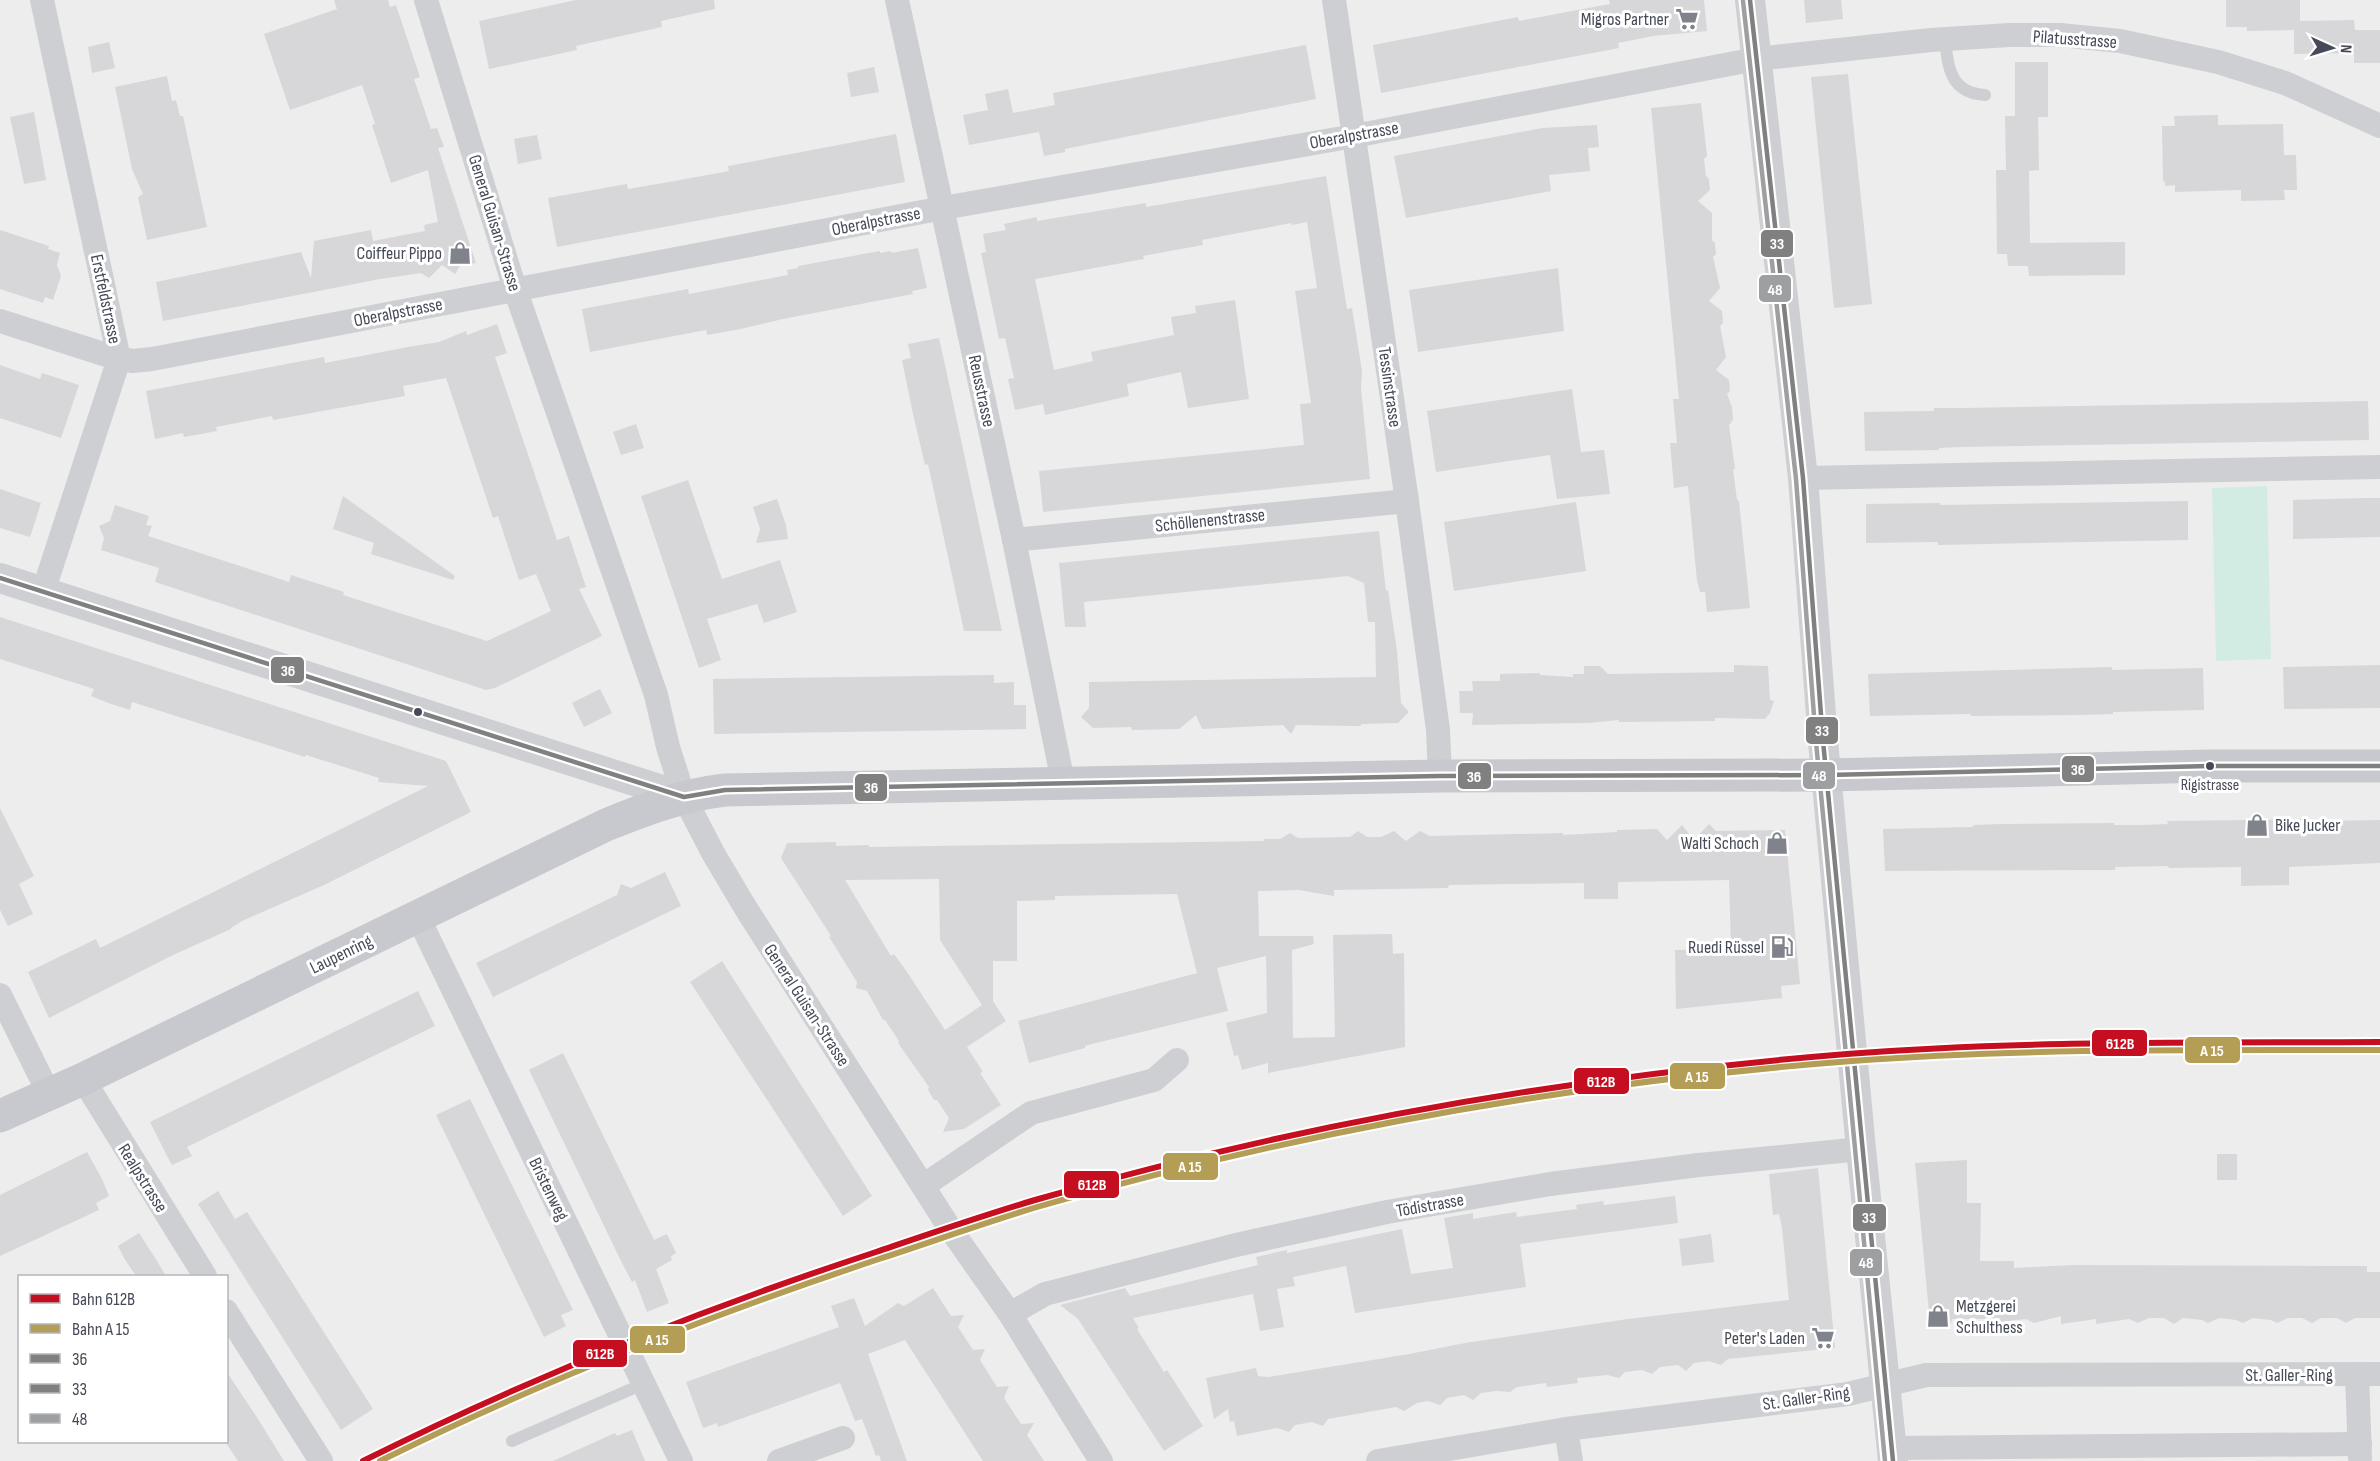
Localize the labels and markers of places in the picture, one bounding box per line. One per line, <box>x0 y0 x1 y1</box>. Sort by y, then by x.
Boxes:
supermarket icon: Migros Partner <box>1674 6 1700 32</box>
place label: Migros Partner <box>1581 9 1669 30</box>
shop icon: Coiffeur Pippo <box>447 240 473 266</box>
place label: Coiffeur Pippo <box>357 243 442 264</box>
unlabelled marker <box>412 706 424 718</box>
marker: Rigistrasse <box>2204 760 2216 772</box>
place label: Rigistrasse <box>2181 776 2239 795</box>
shop icon: Bike Jucker <box>2244 812 2270 838</box>
place label: Bike Jucker <box>2275 815 2340 836</box>
shop icon: Walti Schoch <box>1764 830 1790 856</box>
place label: Walti Schoch <box>1681 833 1759 854</box>
fuel station icon: Ruedi Rüssel <box>1769 934 1795 960</box>
place label: Ruedi Rüssel <box>1688 937 1764 958</box>
place label: Metzgerei Schulthess <box>1956 1296 2023 1338</box>
shop icon: Metzgerei Schulthess <box>1925 1303 1951 1329</box>
supermarket icon: Peter's Laden <box>1810 1325 1836 1351</box>
place label: Peter's Laden <box>1724 1328 1805 1349</box>

